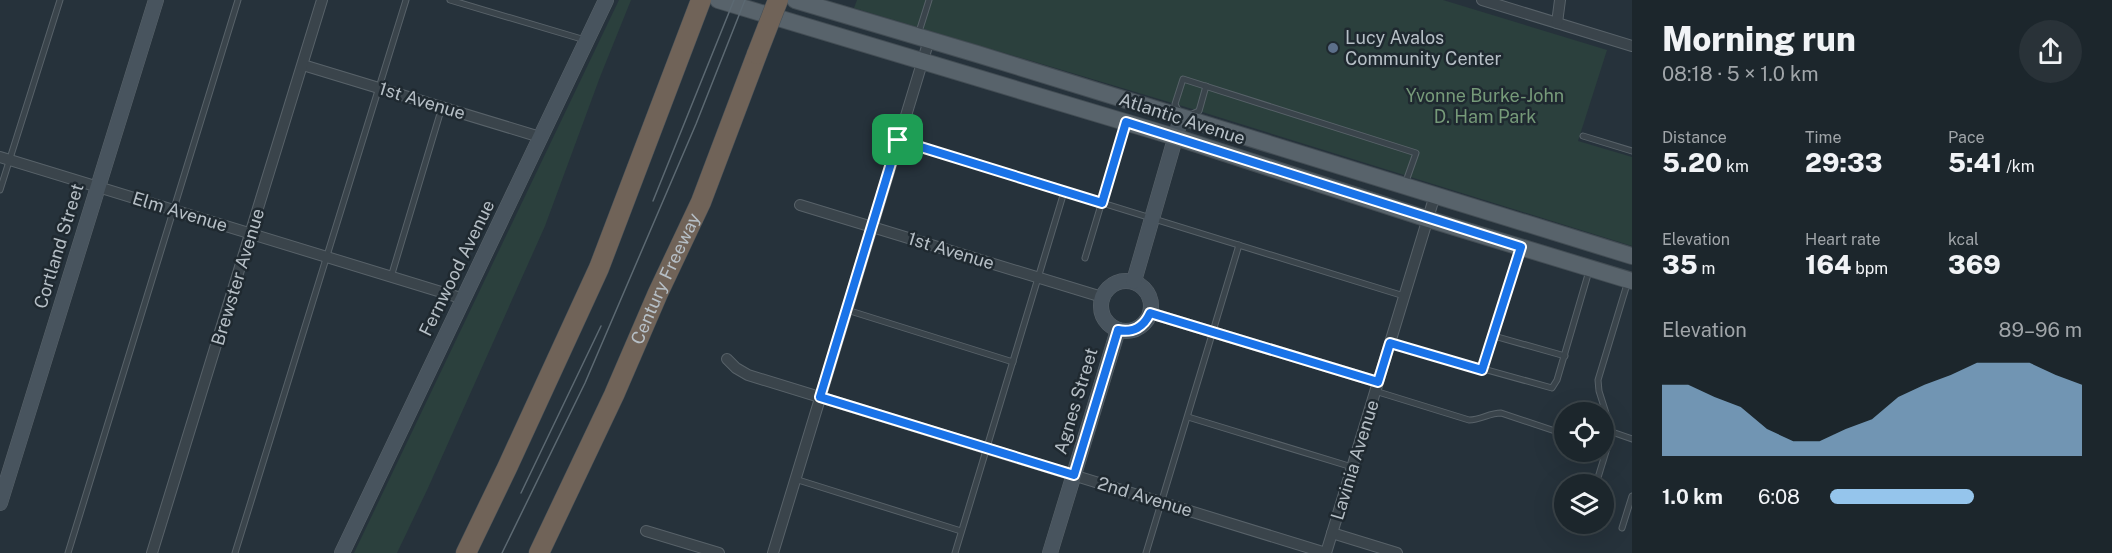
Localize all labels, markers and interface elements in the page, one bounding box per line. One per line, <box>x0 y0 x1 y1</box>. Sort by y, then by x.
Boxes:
text: Morning run <box>1662 20 1856 58</box>
button: share <box>2019 20 2082 83</box>
place label: Lucy Avalos Community Center <box>1345 27 1502 69</box>
marker: Lucy Avalos Community Center <box>1326 41 1340 55</box>
text: 08:18 · 5 × 1.0 km <box>1662 62 1818 86</box>
street label: 1st Avenue <box>376 77 468 124</box>
park label: Yvonne Burke-John D. Ham Park <box>1406 85 1564 127</box>
street label: Atlantic Avenue <box>1116 88 1248 149</box>
pin <box>872 114 923 165</box>
icon: arrive <box>881 123 914 156</box>
text: Distance <box>1662 128 1727 147</box>
text: Time <box>1805 128 1841 147</box>
text: Pace <box>1948 128 1985 147</box>
text: 5.20 <box>1662 147 1722 178</box>
text: 29:33 <box>1805 147 1882 178</box>
text: 5:41 <box>1948 147 2002 178</box>
text: km <box>1722 157 1749 176</box>
text: /km <box>2002 157 2035 176</box>
street label: Cortland Street <box>30 181 88 311</box>
street label: Elm Avenue <box>130 187 230 236</box>
street label: Fernwood Avenue <box>414 196 499 339</box>
street label: Brewster Avenue <box>207 206 268 348</box>
street label: Century Freeway <box>626 209 704 348</box>
street label: 1st Avenue <box>905 227 997 274</box>
text: Elevation <box>1662 230 1730 249</box>
text: Heart rate <box>1805 230 1881 249</box>
text: kcal <box>1948 230 1979 249</box>
text: 35 <box>1662 249 1698 280</box>
text: 164 <box>1805 249 1851 280</box>
text: 369 <box>1948 249 2001 280</box>
text: m <box>1698 259 1715 278</box>
text: bpm <box>1851 259 1888 278</box>
text: Elevation <box>1662 318 1747 342</box>
text: 89–96 m <box>1999 318 2082 342</box>
street label: Agnes Street <box>1049 345 1102 457</box>
street label: Lavinia Avenue <box>1326 397 1383 522</box>
map controls <box>1554 402 1614 534</box>
button: locate <box>1554 402 1614 462</box>
street label: 2nd Avenue <box>1095 472 1195 521</box>
button: layers <box>1554 474 1614 534</box>
text: 1.0 km <box>1662 485 1723 509</box>
text: 6:08 <box>1758 485 1800 509</box>

